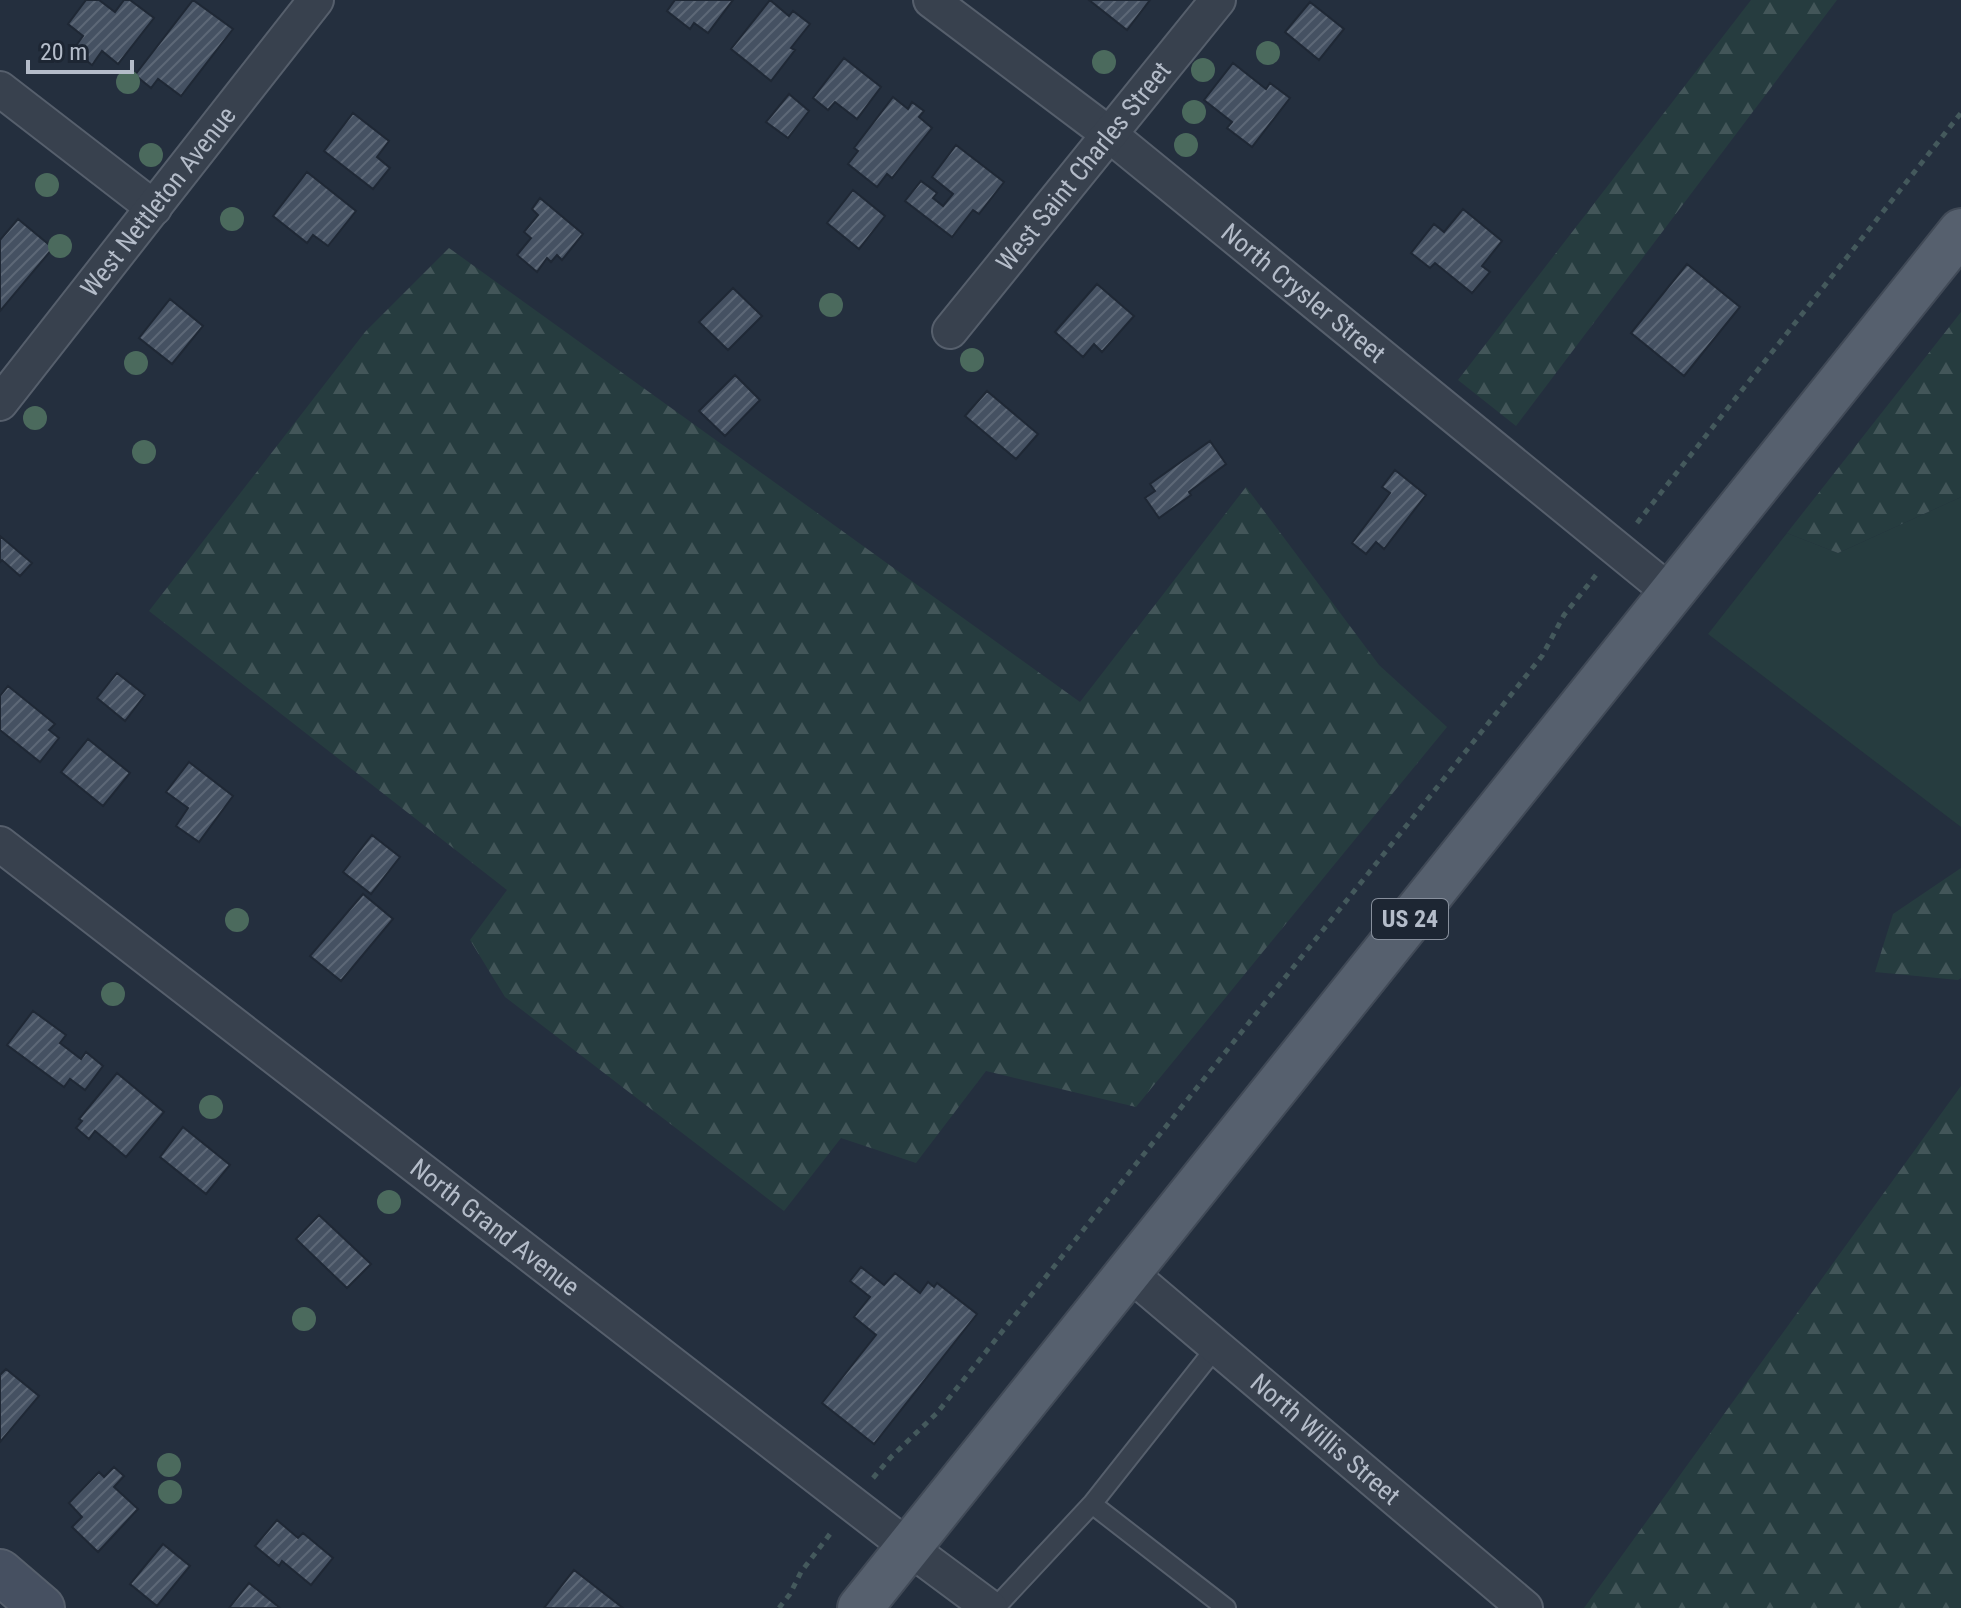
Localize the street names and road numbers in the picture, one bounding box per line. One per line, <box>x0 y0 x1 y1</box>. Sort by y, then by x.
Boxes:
street label: West Saint Charles Street <box>990 56 1177 277</box>
street label: West Nettleton Avenue <box>74 101 242 302</box>
street label: North Crysler Street <box>1216 217 1391 369</box>
road number: US 24 <box>1372 899 1448 939</box>
street label: North Grand Avenue <box>405 1152 585 1302</box>
street label: North Willis Street <box>1245 1367 1406 1511</box>

